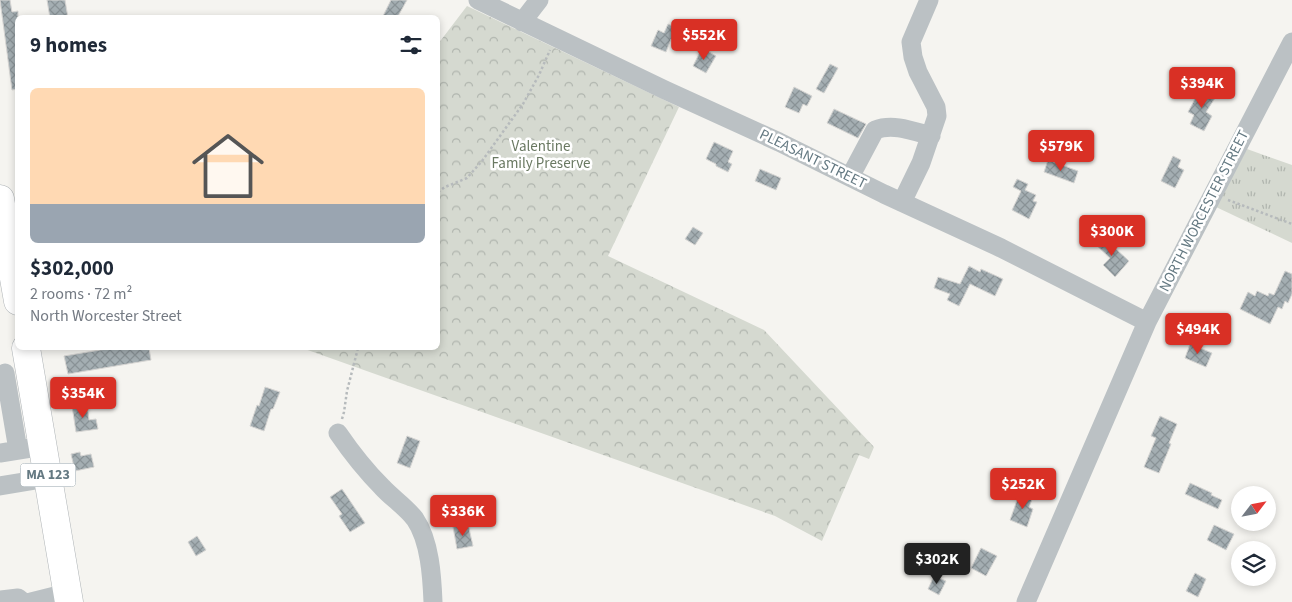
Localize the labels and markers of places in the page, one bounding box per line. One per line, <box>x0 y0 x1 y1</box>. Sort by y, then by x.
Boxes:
pin: $552K <box>669 18 739 61</box>
pin: $394K <box>1167 66 1237 109</box>
pin: $579K <box>1026 130 1096 172</box>
pin: $300K <box>1077 214 1147 257</box>
pin: $494K <box>1163 312 1233 355</box>
pin: $354K <box>48 376 118 419</box>
pin: $252K <box>988 468 1058 510</box>
pin: $336K <box>428 494 498 537</box>
pin: $302K <box>902 542 972 585</box>

